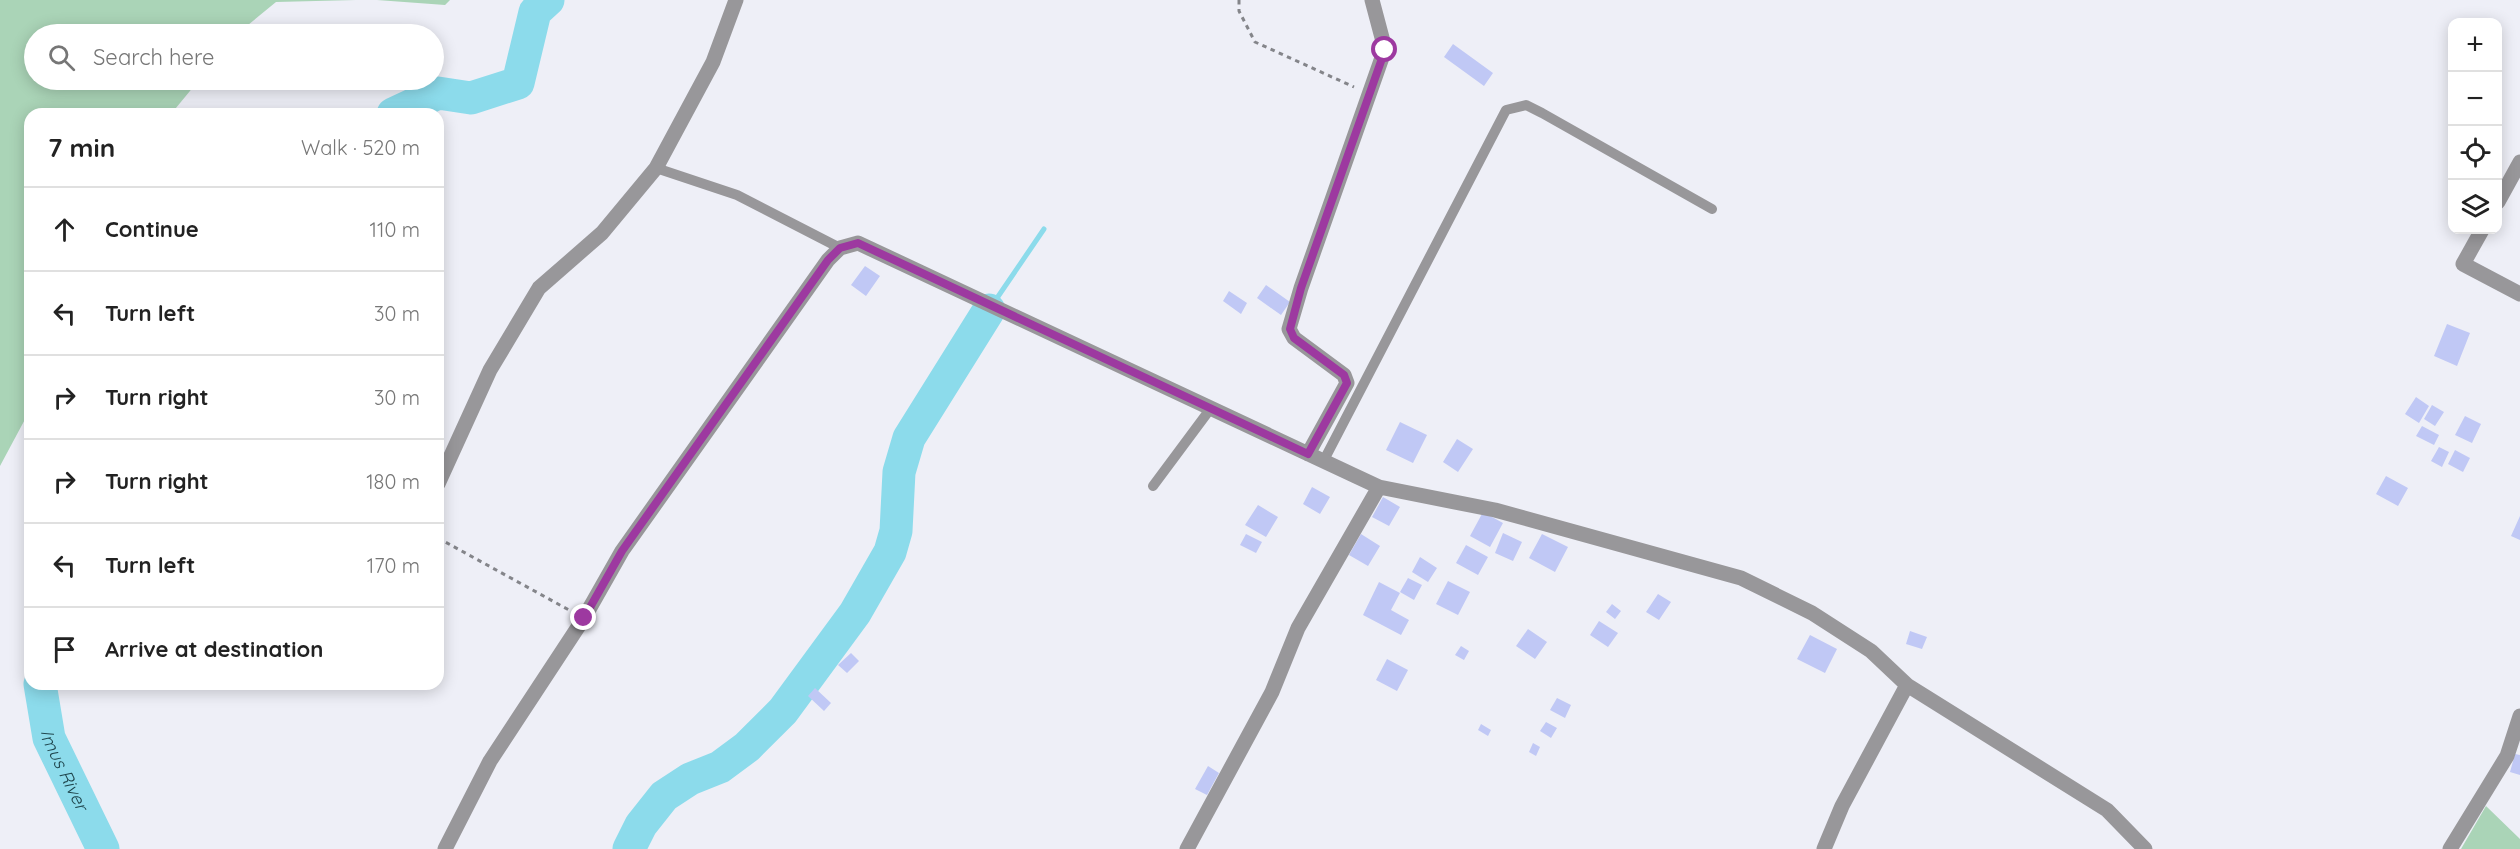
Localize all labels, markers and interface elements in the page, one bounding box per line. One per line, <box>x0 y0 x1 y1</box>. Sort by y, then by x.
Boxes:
map controls <box>2448 18 2502 234</box>
button: + <box>2448 18 2502 72</box>
search box <box>24 24 444 90</box>
route start <box>1371 36 1397 62</box>
icon: search <box>45 41 78 74</box>
text: Search here <box>93 43 214 71</box>
button: − <box>2448 72 2502 126</box>
button: locate <box>2448 126 2502 180</box>
text: 7 min <box>48 131 115 164</box>
text: Walk · 520 m <box>301 135 420 160</box>
button: layers <box>2448 180 2502 234</box>
icon: ahead <box>48 213 81 246</box>
text: Continue <box>105 215 199 243</box>
text: 110 m <box>370 217 420 242</box>
icon: left <box>48 297 81 330</box>
text: Turn left <box>105 299 195 327</box>
text: 30 m <box>374 301 420 326</box>
icon: right <box>48 381 81 414</box>
text: Turn right <box>105 383 209 411</box>
text: 30 m <box>374 385 420 410</box>
icon: right <box>48 465 81 498</box>
text: Turn right <box>105 467 209 495</box>
text: 180 m <box>366 469 420 494</box>
icon: left <box>48 549 81 582</box>
text: Turn left <box>105 551 195 579</box>
text: 170 m <box>367 553 420 578</box>
route end <box>570 604 596 630</box>
icon: arrive <box>48 633 81 666</box>
text: Arrive at destination <box>105 635 323 663</box>
water label: Imus River <box>36 728 95 816</box>

